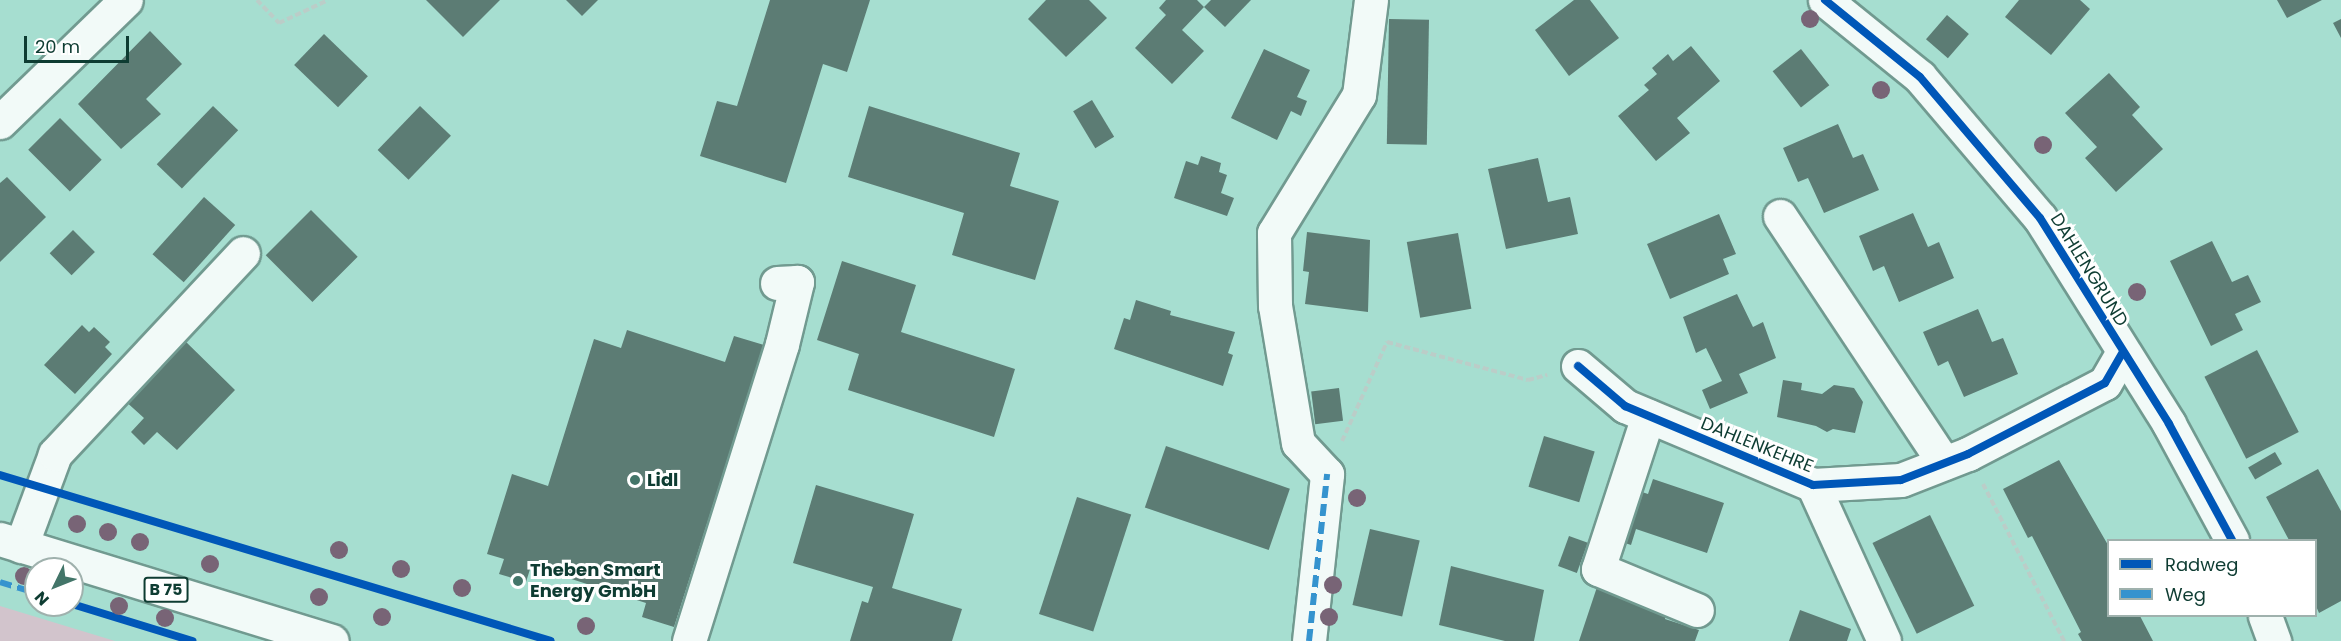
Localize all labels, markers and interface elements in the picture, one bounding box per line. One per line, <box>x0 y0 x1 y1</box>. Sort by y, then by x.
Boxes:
scale bar <box>27 24 132 62</box>
text: 20 m <box>35 34 80 59</box>
street label: DAHLENGRUND <box>2046 209 2132 331</box>
street label: DAHLENKEHRE <box>1697 413 1817 477</box>
place label: Lidl <box>647 469 678 491</box>
marker: Lidl <box>628 473 642 487</box>
legend <box>2107 539 2317 617</box>
text: Radweg <box>2165 552 2238 577</box>
north arrow <box>24 557 84 617</box>
place label: Theben Smart Energy GmbH <box>530 560 660 602</box>
marker: Theben Smart Energy GmbH <box>511 574 525 588</box>
road number: B 75 <box>144 577 188 603</box>
text: Weg <box>2165 582 2206 607</box>
text: N <box>29 586 54 611</box>

